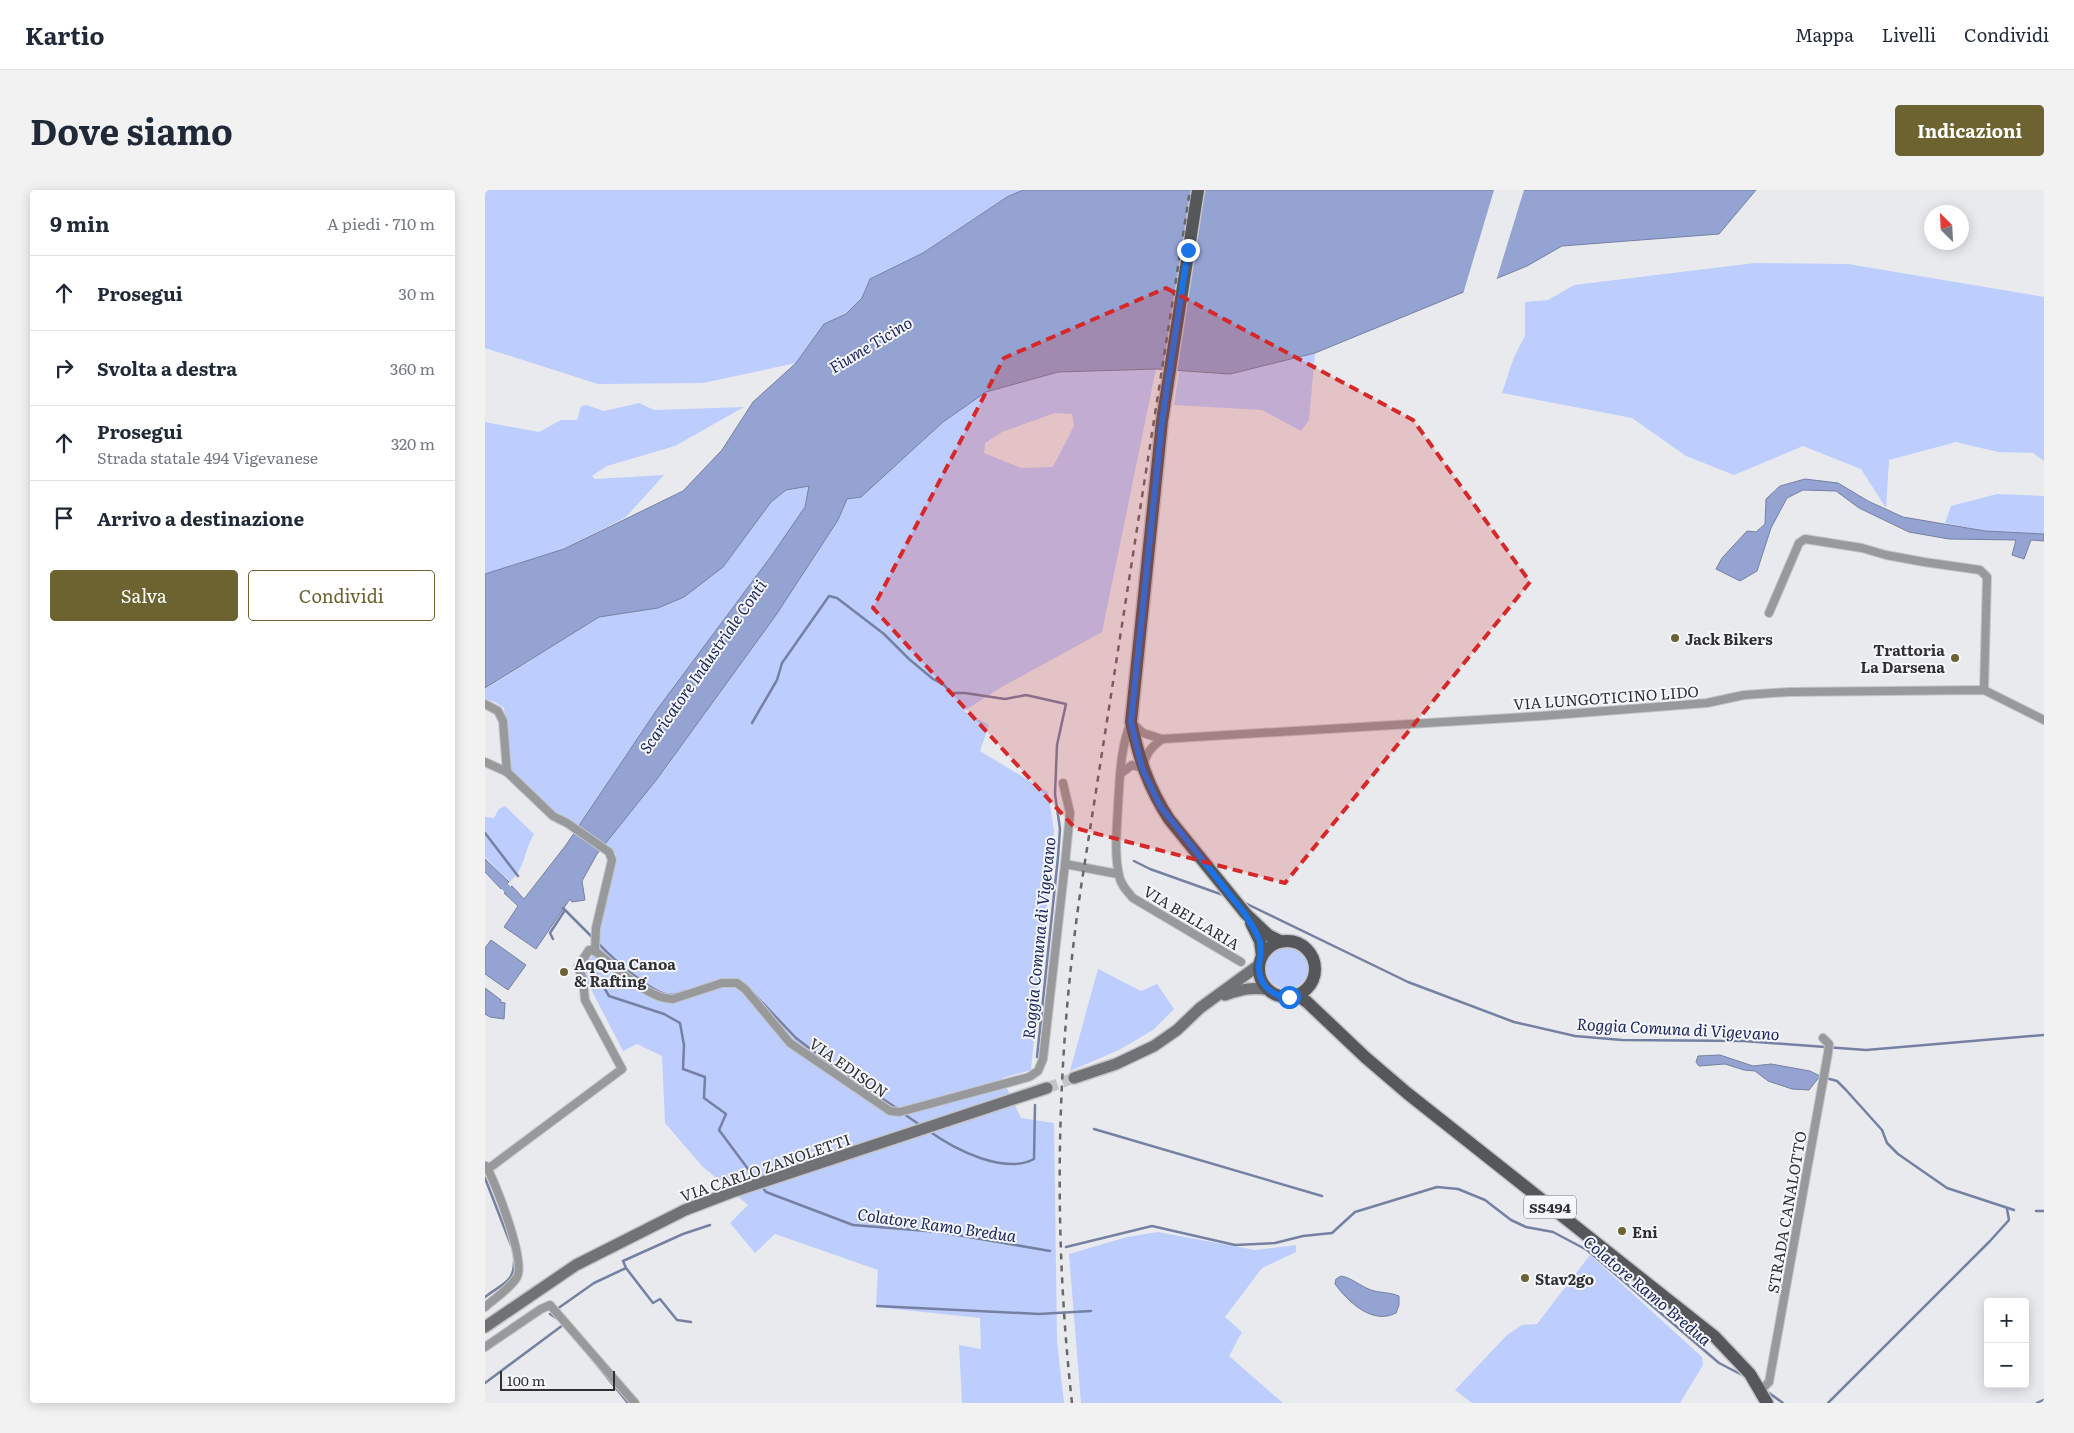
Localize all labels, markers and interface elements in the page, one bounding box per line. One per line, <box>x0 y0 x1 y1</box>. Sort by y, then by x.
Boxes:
text: Kartio <box>25 17 104 52</box>
text: Mappa <box>1795 21 1854 48</box>
text: Livelli <box>1882 21 1936 48</box>
text: Condividi <box>1964 21 2049 48</box>
text: Dove siamo <box>30 104 233 156</box>
button: Indicazioni <box>1895 105 2044 156</box>
north arrow <box>1924 205 1969 250</box>
text: 9 min <box>50 207 110 238</box>
text: A piedi · 710 m <box>327 211 435 235</box>
route end <box>1177 239 1200 262</box>
icon: ahead <box>50 279 78 307</box>
text: Prosegui <box>97 279 183 307</box>
text: 30 m <box>398 281 435 305</box>
water label: Fiume Ticino <box>824 310 916 378</box>
icon: right <box>50 354 78 382</box>
text: Svolta a destra <box>97 354 237 382</box>
text: 360 m <box>390 356 435 380</box>
text: Prosegui <box>97 417 183 445</box>
icon: ahead <box>50 429 78 457</box>
text: 320 m <box>391 431 435 455</box>
text: Strada statale 494 Vigevanese <box>97 445 318 469</box>
icon: arrive <box>50 504 78 532</box>
text: Arrivo a destinazione <box>97 504 304 532</box>
button: Salva <box>50 570 238 621</box>
button: Condividi <box>248 570 435 621</box>
water label: Scaricatore Industriale Conti <box>633 574 771 758</box>
place label: Jack Bikers <box>1685 627 1773 650</box>
marker: Jack Bikers <box>1669 632 1681 644</box>
place label: Trattoria La Darsena <box>1860 638 1945 678</box>
marker: Trattoria La Darsena <box>1949 652 1961 664</box>
street label: VIA LUNGOTICINO LIDO <box>1512 679 1700 715</box>
water label: Roggia Comuna di Vigevano <box>1015 836 1061 1040</box>
street label: VIA BELLARIA <box>1139 879 1245 955</box>
place label: AqQua Canoa & Rafting <box>574 952 676 992</box>
marker: AqQua Canoa & Rafting <box>558 966 570 978</box>
route start <box>1278 986 1301 1009</box>
water label: Roggia Comuna di Vigevano <box>1576 1011 1780 1045</box>
street label: VIA EDISON <box>805 1031 893 1103</box>
street label: VIA CARLO ZANOLETTI <box>677 1127 853 1207</box>
street label: STRADA CANALOTTO <box>1760 1129 1812 1295</box>
road number: SS494 <box>1524 1196 1576 1218</box>
water label: Colatore Ramo Bredua <box>856 1201 1019 1247</box>
place label: Eni <box>1632 1220 1658 1243</box>
marker: Eni <box>1616 1225 1628 1237</box>
water label: Colatore Ramo Bredua <box>1579 1229 1718 1351</box>
place label: Stav2go <box>1535 1267 1594 1290</box>
marker: Stav2go <box>1519 1272 1531 1284</box>
map controls <box>1984 1298 2029 1388</box>
button: + <box>1984 1298 2029 1343</box>
button: − <box>1984 1343 2029 1388</box>
scale bar <box>500 1368 615 1391</box>
text: 100 m <box>507 1370 545 1390</box>

